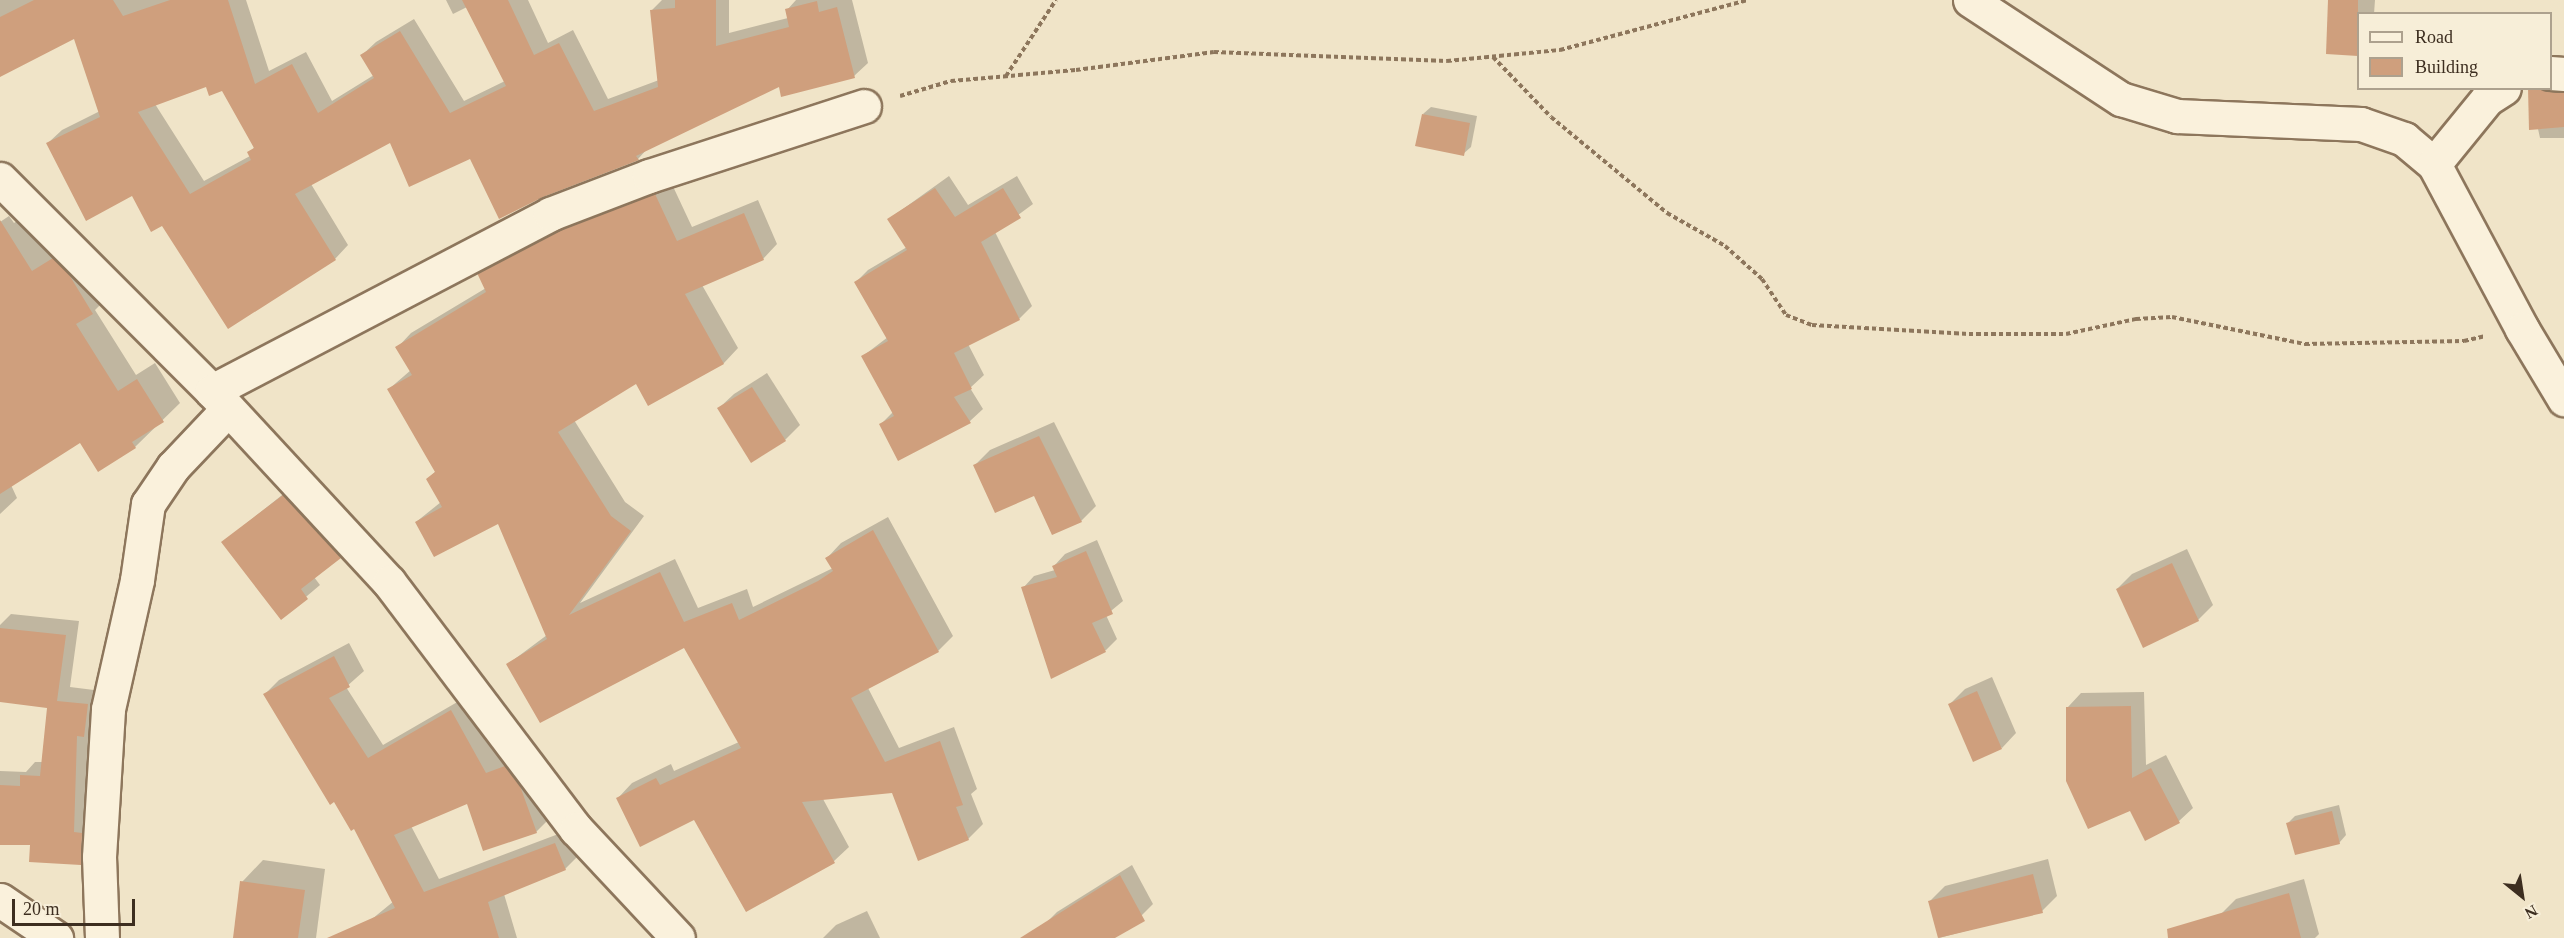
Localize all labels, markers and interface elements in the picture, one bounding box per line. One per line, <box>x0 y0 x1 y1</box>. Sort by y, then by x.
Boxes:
legend <box>2357 12 2552 90</box>
text: Road <box>2415 27 2453 47</box>
text: Building <box>2415 57 2478 77</box>
north arrow <box>2492 866 2552 926</box>
scale bar <box>15 887 138 925</box>
text: 20 m <box>23 899 60 919</box>
text: N <box>2522 902 2541 922</box>

